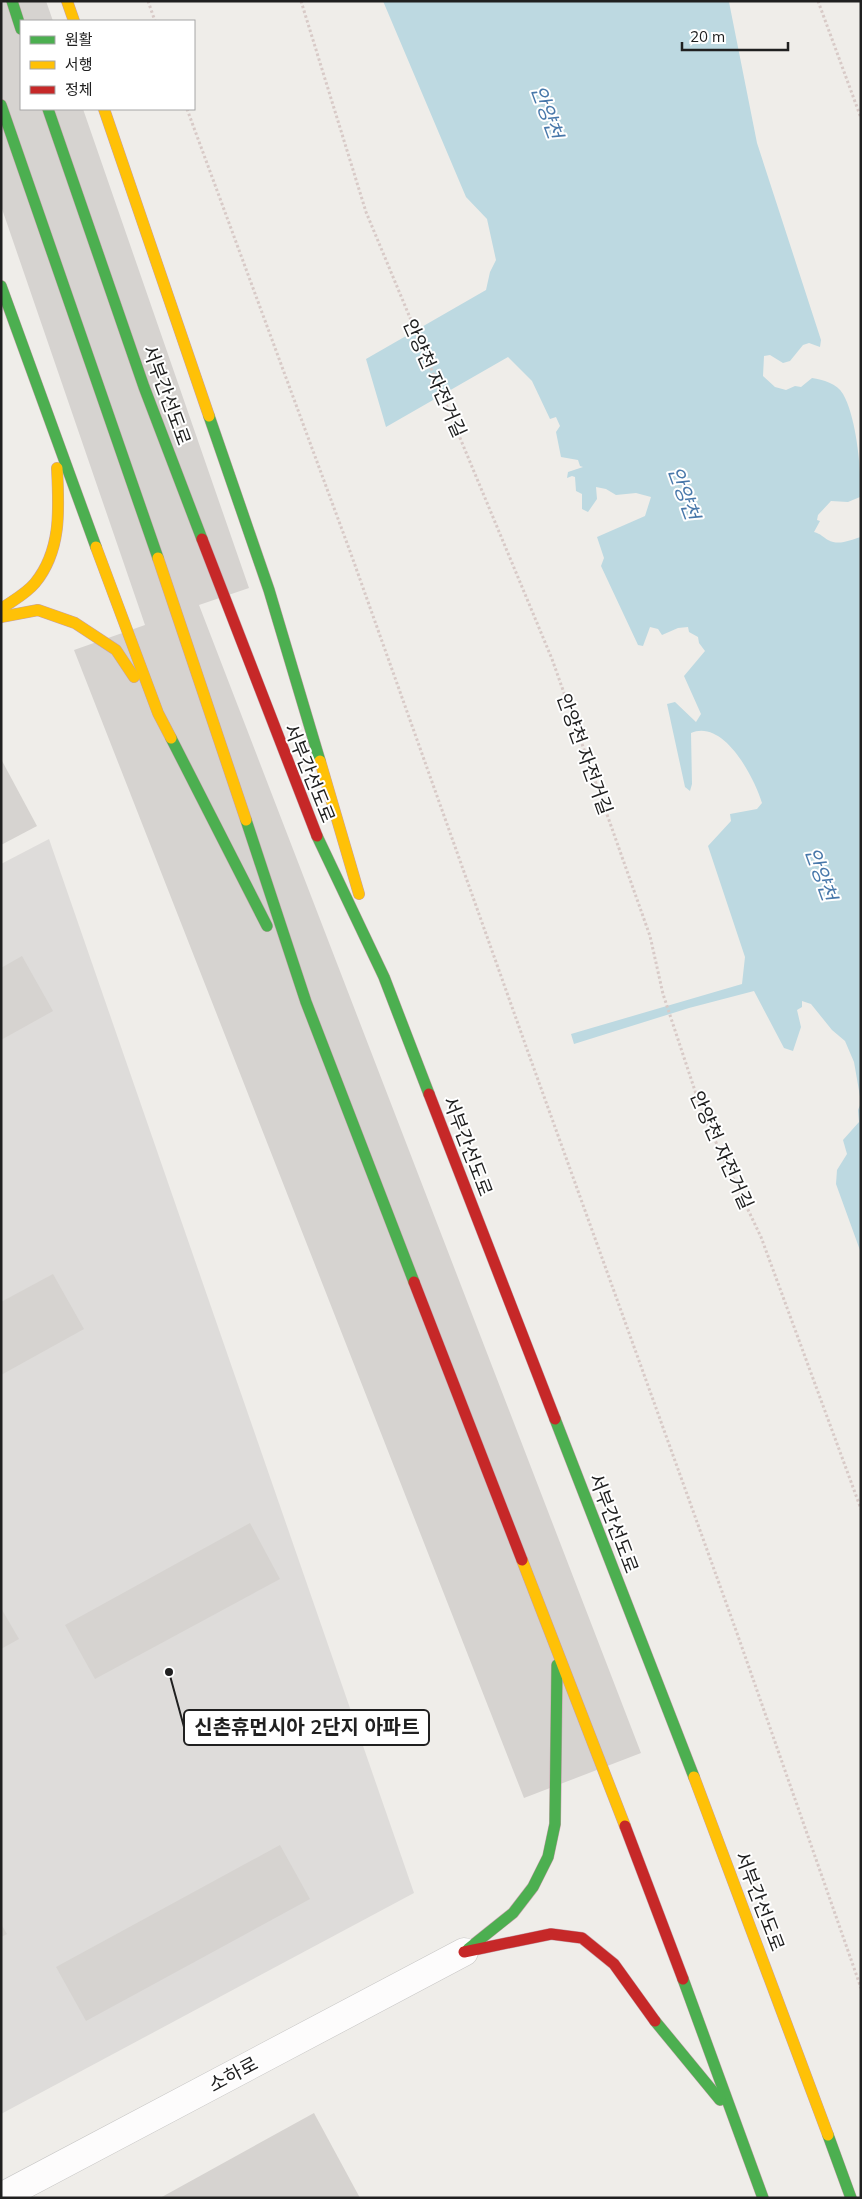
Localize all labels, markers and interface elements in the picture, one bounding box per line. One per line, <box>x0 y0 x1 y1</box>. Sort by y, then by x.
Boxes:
legend <box>20 20 195 110</box>
scale bar <box>682 20 788 52</box>
text: 20 m <box>690 27 725 46</box>
text: 원활 <box>65 30 93 49</box>
text: 서행 <box>65 55 93 74</box>
text: 정체 <box>65 80 93 99</box>
water label: 안양천 <box>526 82 570 144</box>
street label: 안양천 자전거길 <box>398 315 472 441</box>
street label: 서부간선도로 <box>138 342 196 448</box>
water label: 안양천 <box>663 463 707 525</box>
street label: 안양천 자전거길 <box>552 690 618 818</box>
street label: 서부간선도로 <box>279 720 341 826</box>
water label: 안양천 <box>800 844 844 906</box>
street label: 안양천 자전거길 <box>685 1087 759 1213</box>
street label: 서부간선도로 <box>438 1093 498 1199</box>
street label: 서부간선도로 <box>584 1470 644 1576</box>
callout: 신촌휴먼시아 2단지 아파트 <box>184 1710 429 1745</box>
text: 신촌휴먼시아 2단지 아파트 <box>194 1714 420 1739</box>
street label: 서부간선도로 <box>730 1848 790 1954</box>
street label: 소하로 <box>204 2051 262 2097</box>

